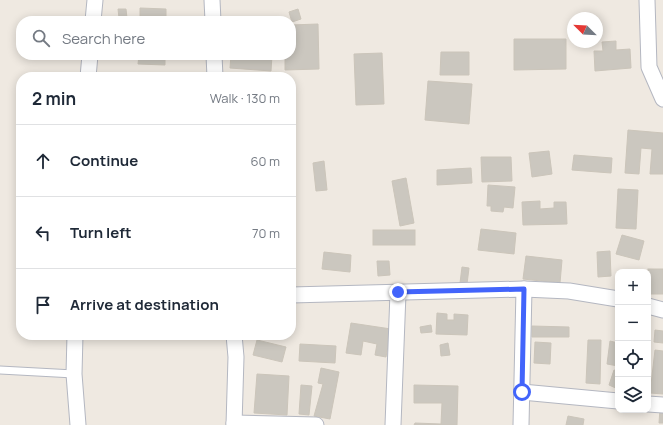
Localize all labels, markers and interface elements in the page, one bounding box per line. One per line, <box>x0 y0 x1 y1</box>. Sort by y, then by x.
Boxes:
north arrow <box>567 12 603 48</box>
search box <box>16 16 296 60</box>
icon: search <box>30 27 52 49</box>
text: Search here <box>62 28 145 49</box>
text: 2 min <box>32 87 76 110</box>
text: Walk · 130 m <box>210 89 280 107</box>
icon: ahead <box>32 150 54 172</box>
text: Continue <box>70 150 138 171</box>
text: 60 m <box>250 152 280 170</box>
icon: left <box>32 222 54 244</box>
text: Turn left <box>70 222 132 243</box>
text: 70 m <box>252 224 280 242</box>
map controls <box>615 269 651 413</box>
button: + <box>615 269 651 305</box>
route end <box>389 283 407 301</box>
icon: arrive <box>32 294 54 316</box>
text: Arrive at destination <box>70 294 219 315</box>
button: − <box>615 305 651 341</box>
button: locate <box>615 341 651 377</box>
button: layers <box>615 377 651 413</box>
route start <box>513 383 531 401</box>

